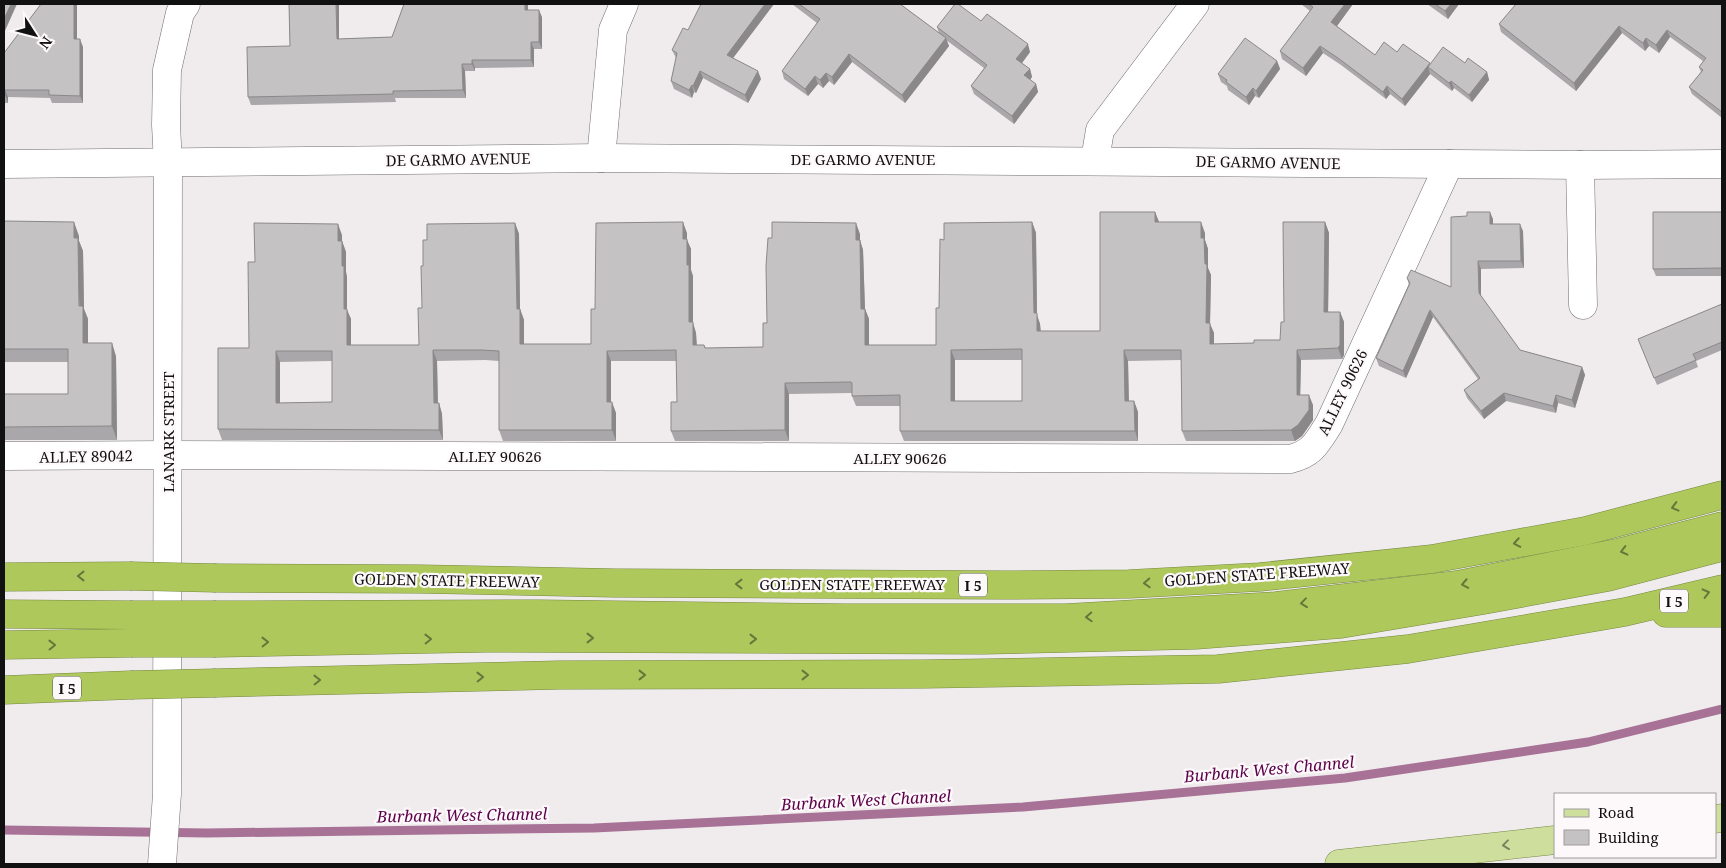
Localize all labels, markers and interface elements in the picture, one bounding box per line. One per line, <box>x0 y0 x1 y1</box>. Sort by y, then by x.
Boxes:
north arrow <box>10 10 60 60</box>
text: N <box>35 33 57 53</box>
street label: DE GARMO AVENUE <box>385 148 531 170</box>
street label: DE GARMO AVENUE <box>791 149 935 169</box>
street label: DE GARMO AVENUE <box>1195 151 1341 173</box>
street label: ALLEY 90626 <box>1313 346 1371 438</box>
street label: LANARK STREET <box>158 372 178 492</box>
street label: ALLEY 89042 <box>39 445 133 467</box>
street label: ALLEY 90626 <box>448 446 542 466</box>
street label: ALLEY 90626 <box>853 448 947 468</box>
one-way arrow <box>1671 501 1680 512</box>
one-way arrow <box>1512 538 1521 548</box>
one-way arrow <box>1620 545 1629 556</box>
street label: GOLDEN STATE FREEWAY <box>1164 558 1351 590</box>
street label: GOLDEN STATE FREEWAY <box>354 568 541 592</box>
one-way arrow <box>77 571 84 581</box>
street label: GOLDEN STATE FREEWAY <box>759 574 945 594</box>
road number: I 5 <box>959 574 987 596</box>
one-way arrow <box>1142 577 1150 588</box>
one-way arrow <box>1461 578 1469 588</box>
one-way arrow <box>735 579 743 589</box>
one-way arrow <box>1702 588 1711 599</box>
road number: I 5 <box>1660 590 1688 612</box>
one-way arrow <box>1299 597 1307 608</box>
one-way arrow <box>1085 611 1093 622</box>
one-way arrow <box>586 633 594 643</box>
one-way arrow <box>424 634 432 644</box>
one-way arrow <box>749 634 757 644</box>
one-way arrow <box>262 637 269 647</box>
one-way arrow <box>49 639 57 650</box>
one-way arrow <box>639 670 647 680</box>
one-way arrow <box>802 670 809 680</box>
one-way arrow <box>476 672 484 682</box>
one-way arrow <box>314 675 322 686</box>
road number: I 5 <box>53 676 81 700</box>
water label: Burbank West Channel <box>1182 751 1355 787</box>
water label: Burbank West Channel <box>779 785 952 816</box>
legend <box>1554 793 1716 858</box>
text: Road <box>1598 802 1634 822</box>
water label: Burbank West Channel <box>376 803 548 828</box>
text: Building <box>1598 827 1659 847</box>
one-way arrow <box>1502 839 1510 850</box>

